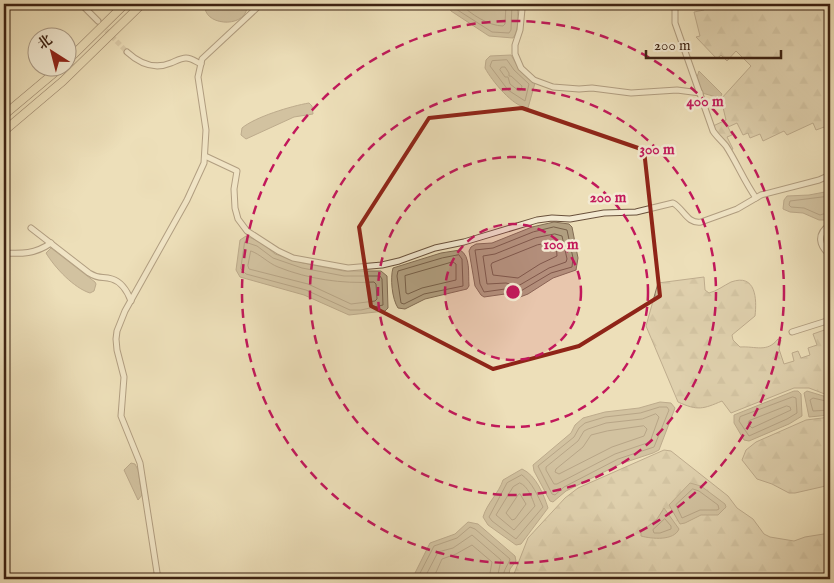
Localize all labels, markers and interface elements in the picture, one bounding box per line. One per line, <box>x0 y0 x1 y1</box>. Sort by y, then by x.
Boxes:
north arrow <box>28 28 78 78</box>
scale bar <box>646 28 782 60</box>
text: 北 <box>34 31 56 54</box>
text: 200 m <box>654 36 691 55</box>
text: 400 m <box>687 92 724 111</box>
text: 300 m <box>639 140 675 159</box>
text: 200 m <box>590 188 627 207</box>
text: 100 m <box>543 235 579 254</box>
centre of rings <box>504 283 522 301</box>

